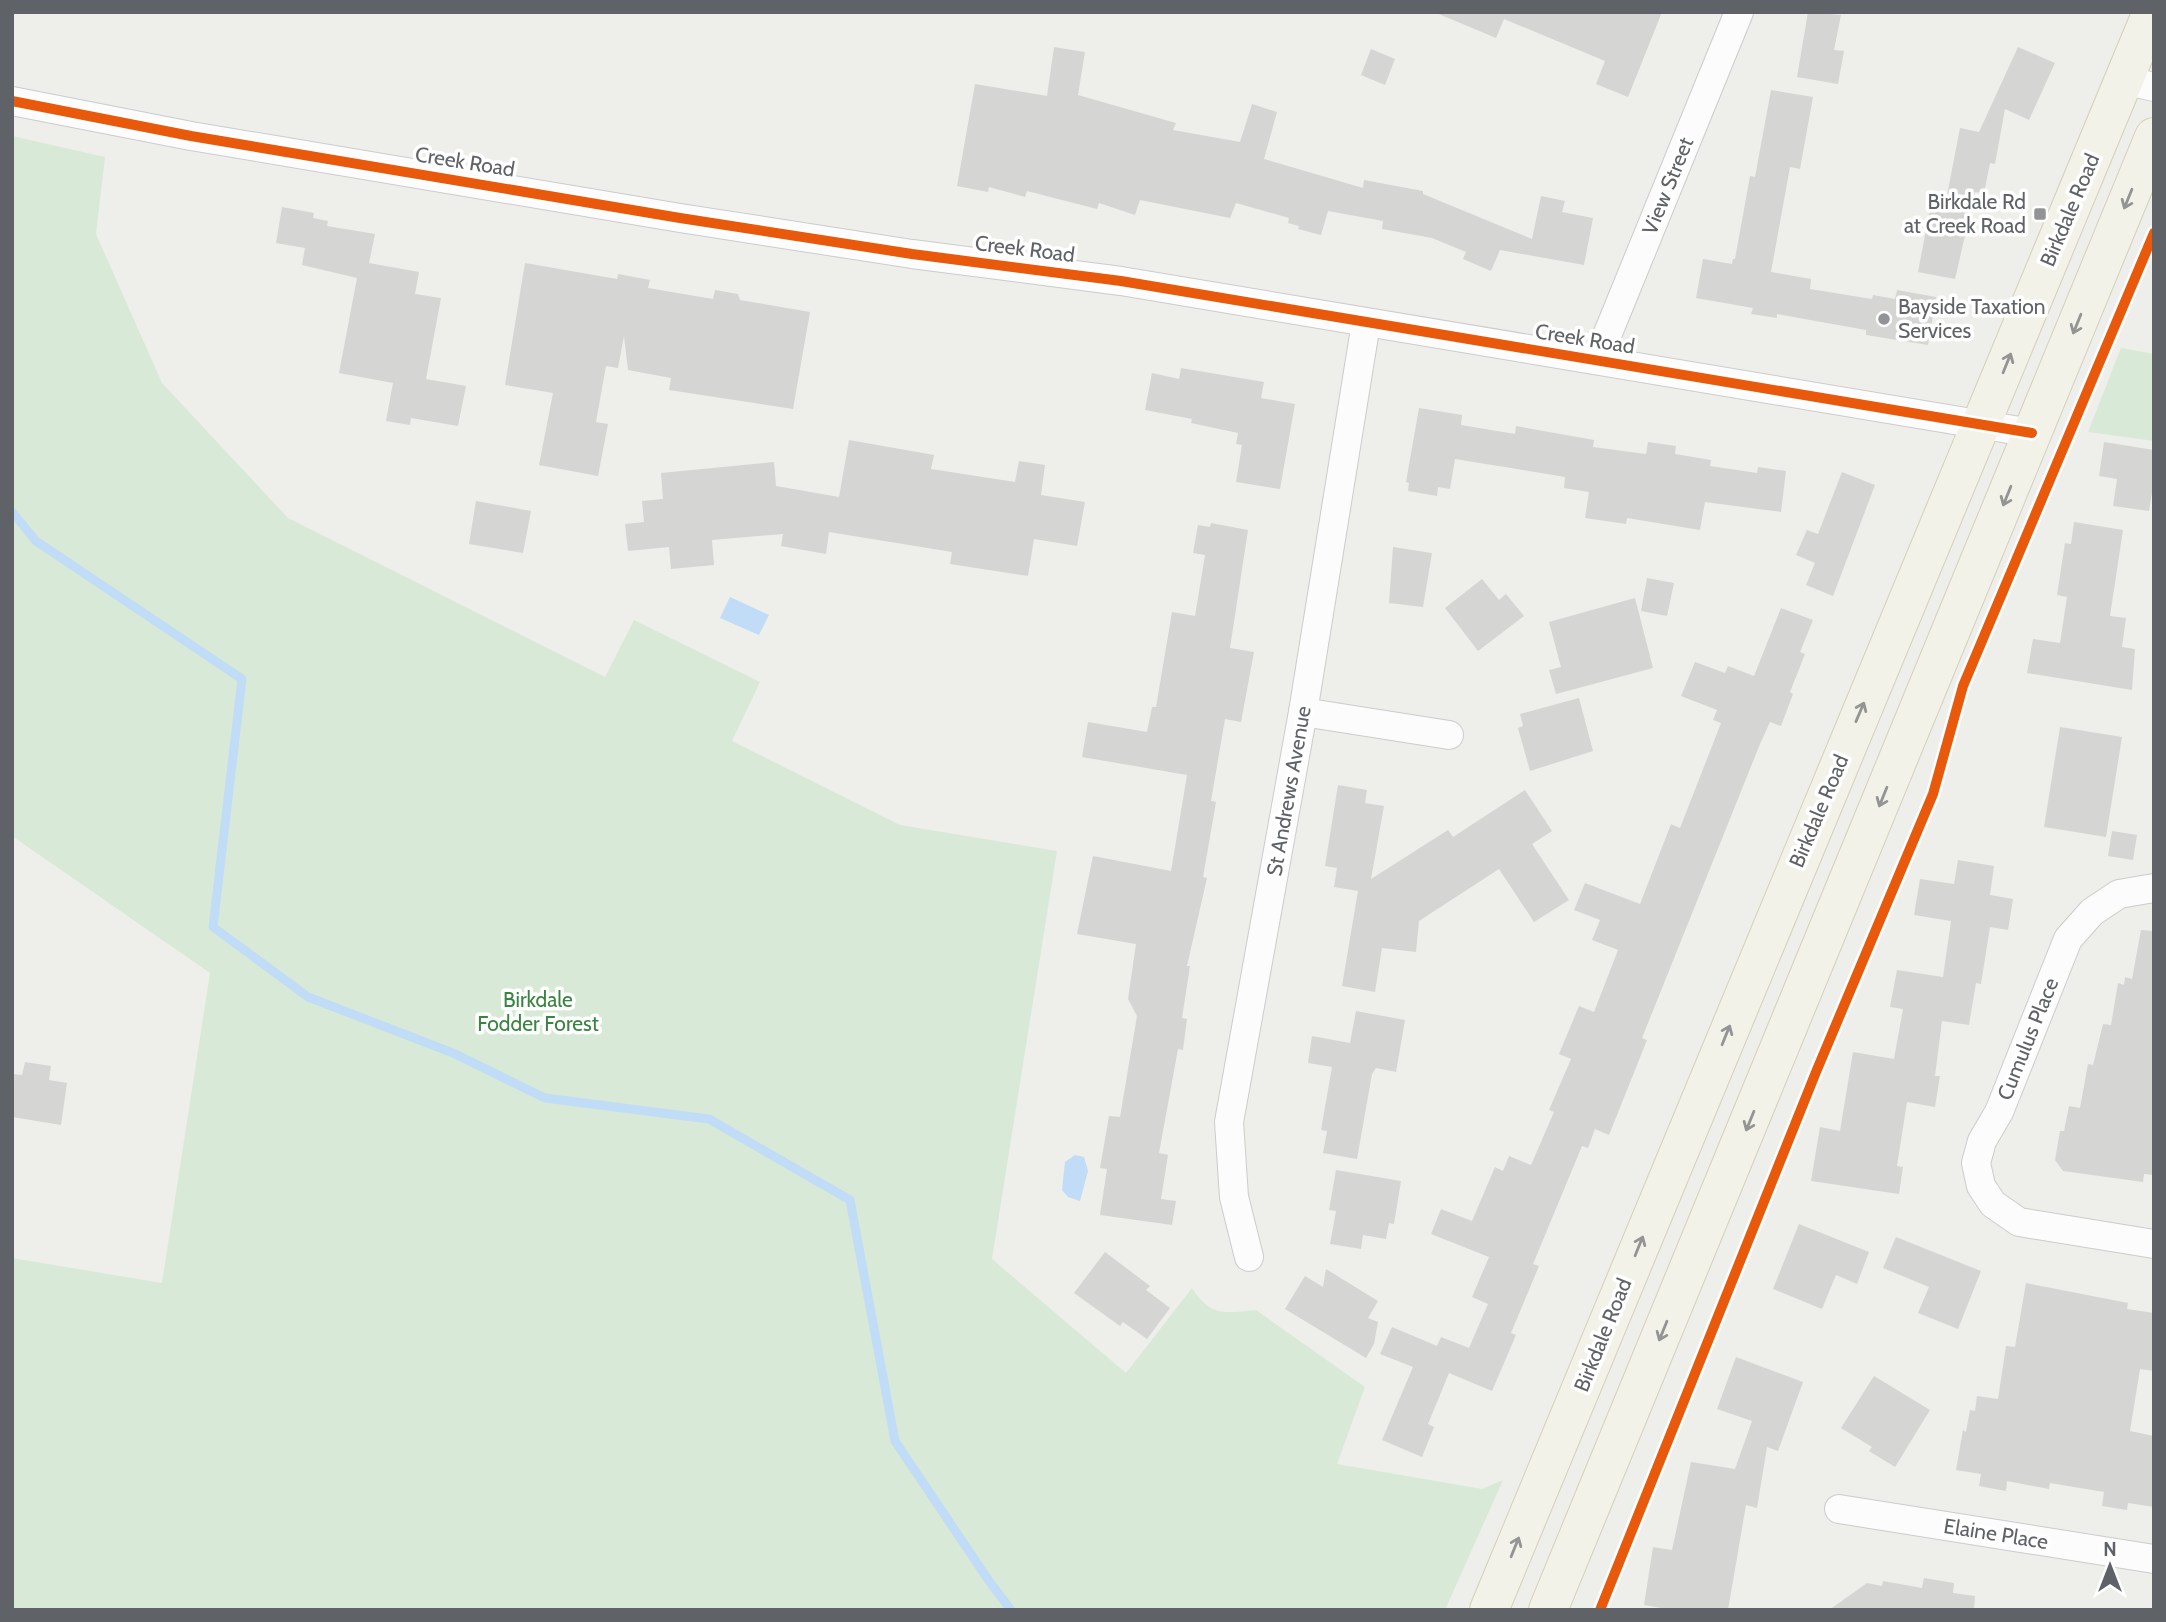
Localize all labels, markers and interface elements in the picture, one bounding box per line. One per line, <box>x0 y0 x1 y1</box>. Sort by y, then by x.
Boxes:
street label: View Street <box>1637 133 1698 238</box>
street label: Creek Road <box>414 141 517 182</box>
street label: Birkdale Road <box>2035 150 2105 270</box>
one-way arrow <box>2121 188 2134 209</box>
place label: Birkdale Rd at Creek Road <box>1904 189 2026 238</box>
marker: Birkdale Rd at Creek Road <box>2032 206 2048 222</box>
street label: Creek Road <box>974 230 1076 267</box>
place label: Bayside Taxation Services <box>1898 294 2046 343</box>
marker: Bayside Taxation Services <box>1876 311 1892 327</box>
one-way arrow <box>2070 312 2083 334</box>
street label: Creek Road <box>1534 318 1637 359</box>
one-way arrow <box>2001 352 2014 374</box>
one-way arrow <box>1999 484 2012 506</box>
one-way arrow <box>1855 702 1868 724</box>
street label: St Andrews Avenue <box>1261 704 1316 878</box>
street label: Birkdale Road <box>1784 751 1854 871</box>
one-way arrow <box>1876 785 1889 807</box>
street label: Cumulus Place <box>1992 974 2063 1104</box>
park label: Birkdale Fodder Forest <box>477 987 599 1036</box>
one-way arrow <box>1720 1025 1733 1047</box>
one-way arrow <box>1743 1109 1756 1131</box>
one-way arrow <box>1634 1235 1647 1257</box>
street label: Birkdale Road <box>1568 1274 1637 1395</box>
one-way arrow <box>1656 1320 1669 1341</box>
street label: Elaine Place <box>1942 1513 2050 1554</box>
north arrow <box>2075 1531 2145 1601</box>
one-way arrow <box>1510 1536 1523 1558</box>
text: N <box>2103 1538 2117 1561</box>

